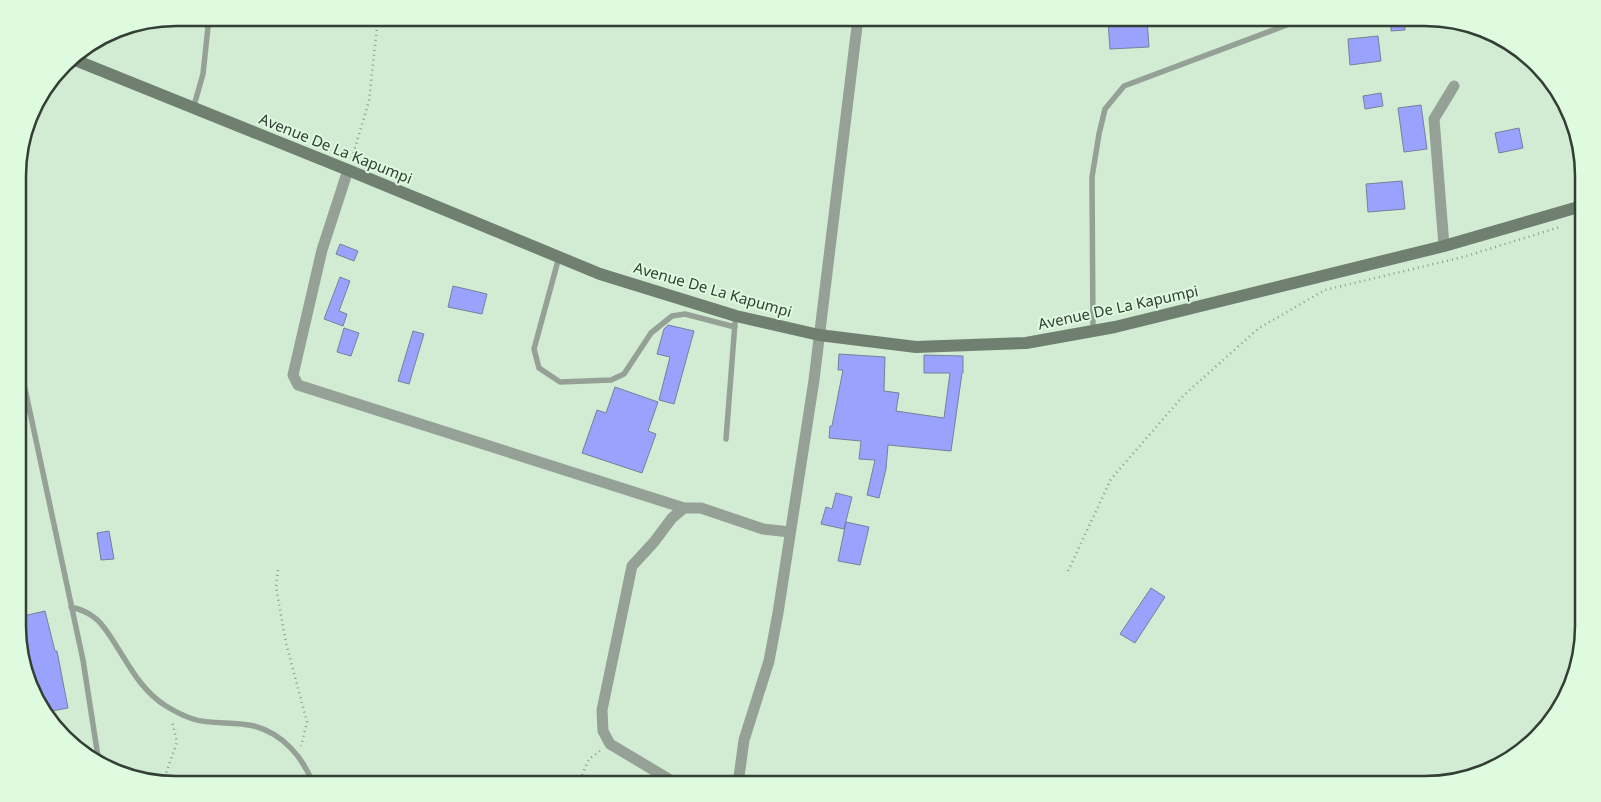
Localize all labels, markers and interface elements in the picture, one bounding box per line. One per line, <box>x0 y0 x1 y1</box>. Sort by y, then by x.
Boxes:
street label: Avenue De La Kapumpi <box>257 108 415 188</box>
street label: Avenue De La Kapumpi <box>632 257 794 321</box>
street label: Avenue De La Kapumpi <box>1036 280 1200 334</box>

